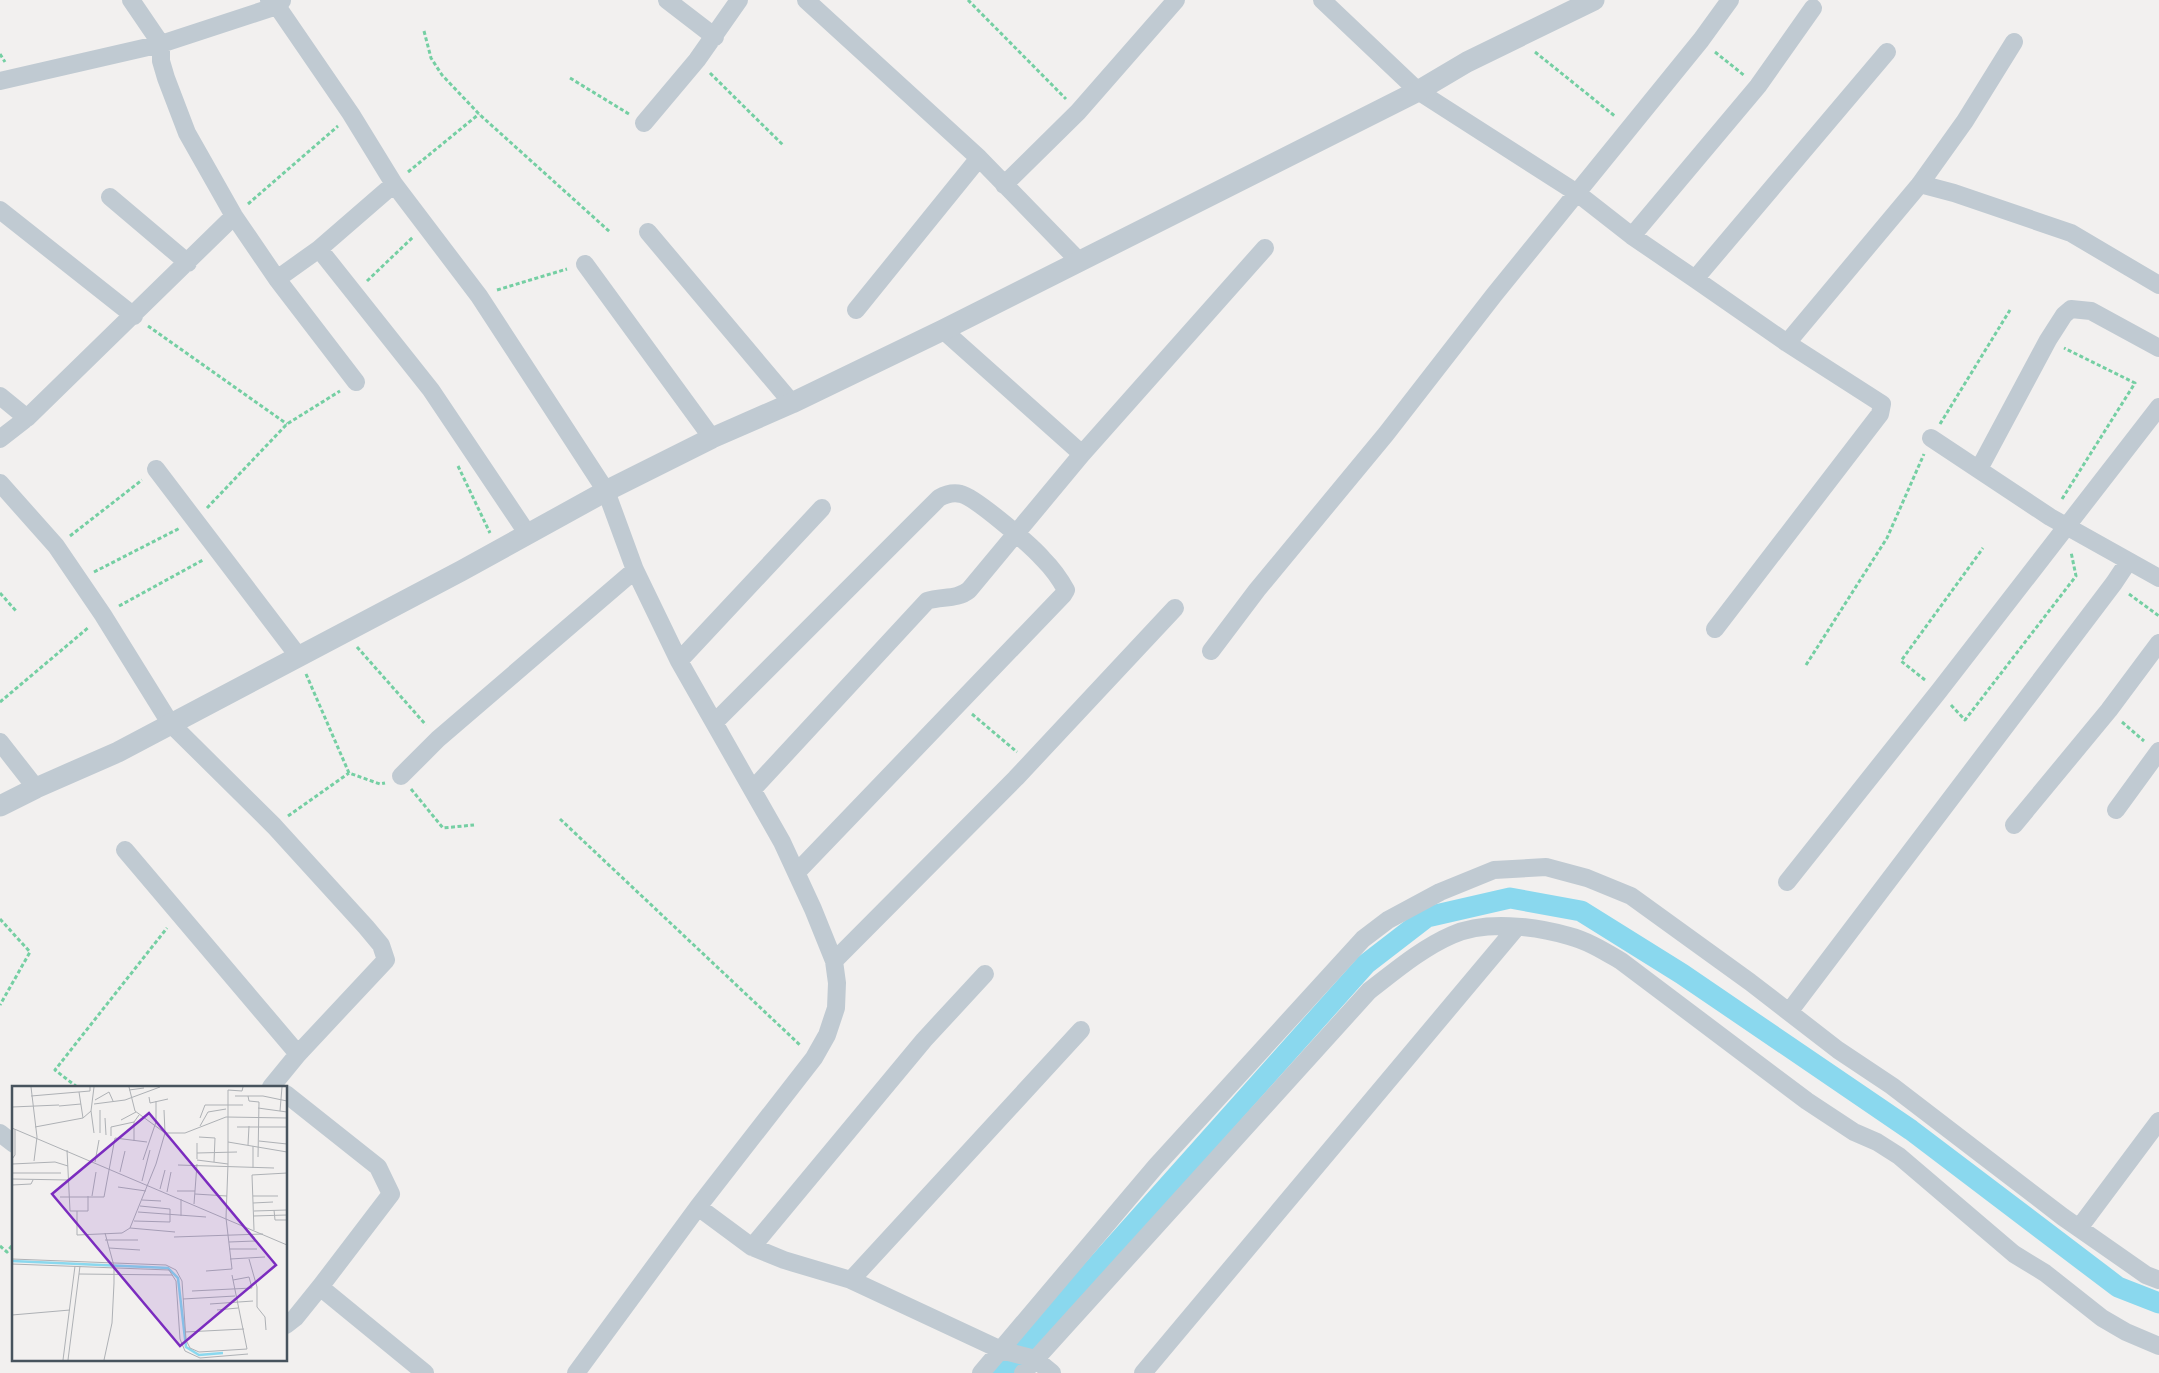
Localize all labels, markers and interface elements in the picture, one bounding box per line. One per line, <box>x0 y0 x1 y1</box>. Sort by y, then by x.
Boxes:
inset map <box>12 1086 288 1360</box>

